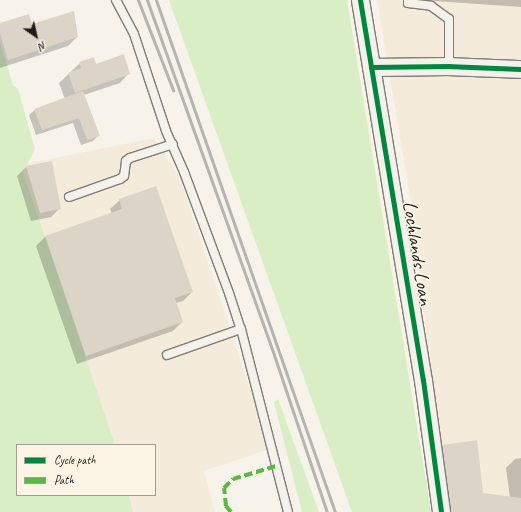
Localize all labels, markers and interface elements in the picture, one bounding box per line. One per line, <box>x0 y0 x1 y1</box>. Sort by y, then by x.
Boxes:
north arrow <box>16 16 56 56</box>
text: N <box>36 38 49 54</box>
street label: Lochlands Loan <box>398 200 438 306</box>
legend <box>16 444 156 496</box>
text: Cycle path <box>54 452 96 468</box>
text: Path <box>54 472 74 488</box>

